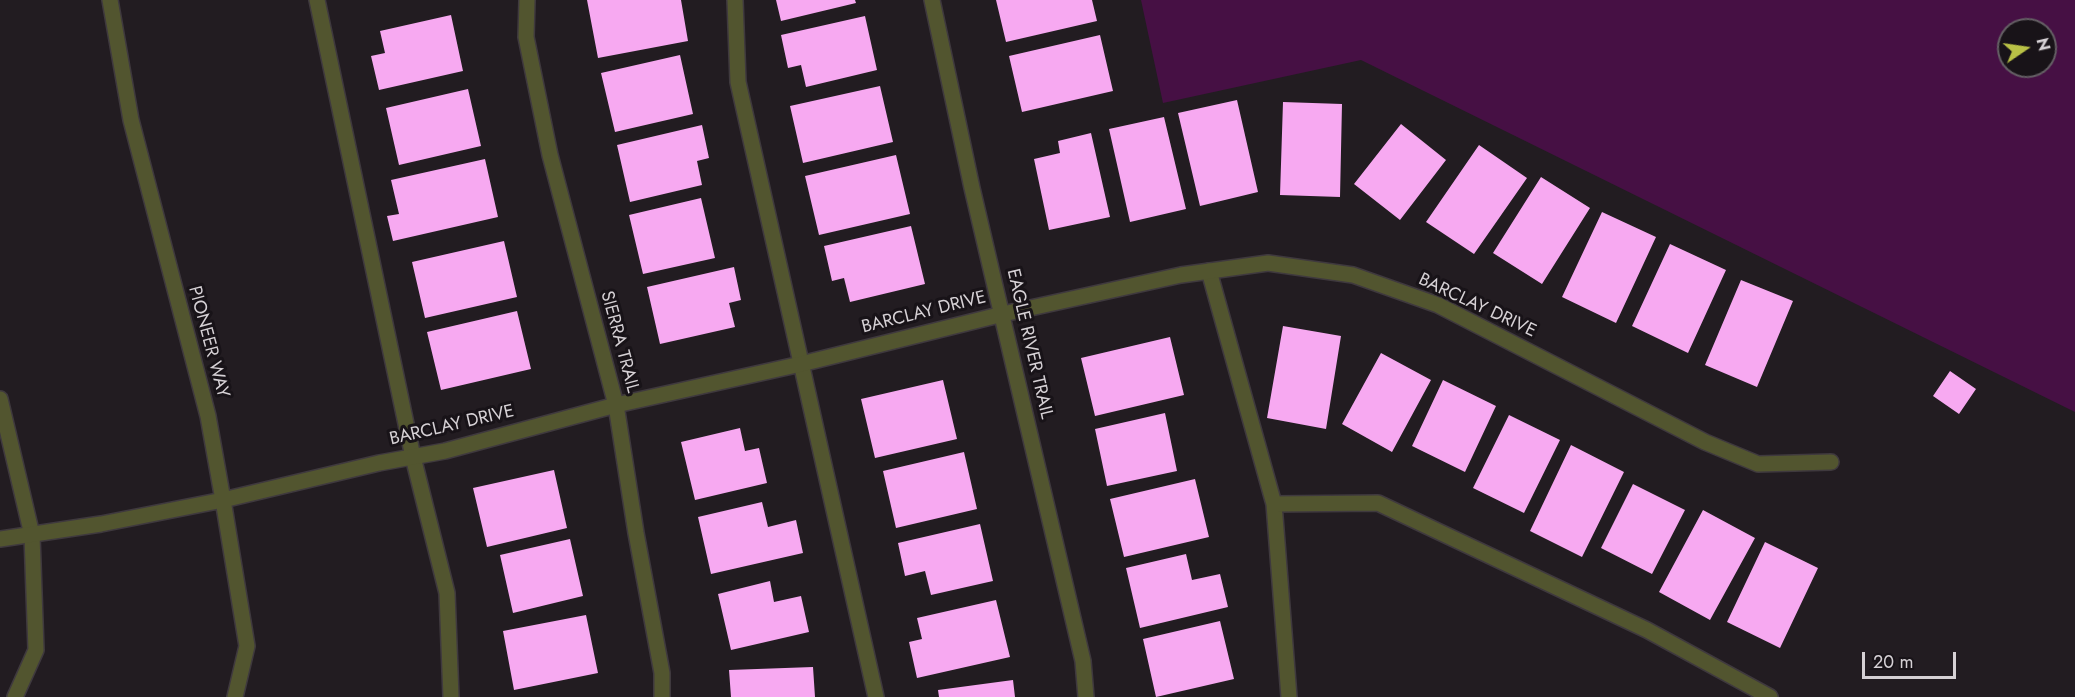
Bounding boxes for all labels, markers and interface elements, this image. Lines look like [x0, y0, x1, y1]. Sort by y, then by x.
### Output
north arrow [1997, 18, 2057, 78]
text: N [2030, 36, 2056, 53]
street label: EAGLE RIVER TRAIL [1001, 267, 1057, 421]
street label: BARCLAY DRIVE [1415, 269, 1539, 343]
street label: PIONEER WAY [183, 284, 233, 400]
street label: BARCLAY DRIVE [860, 287, 988, 339]
street label: SIERRA TRAIL [595, 289, 643, 395]
street label: BARCLAY DRIVE [388, 401, 516, 451]
scale bar [1865, 640, 1960, 678]
text: 20 m [1873, 649, 1913, 675]

